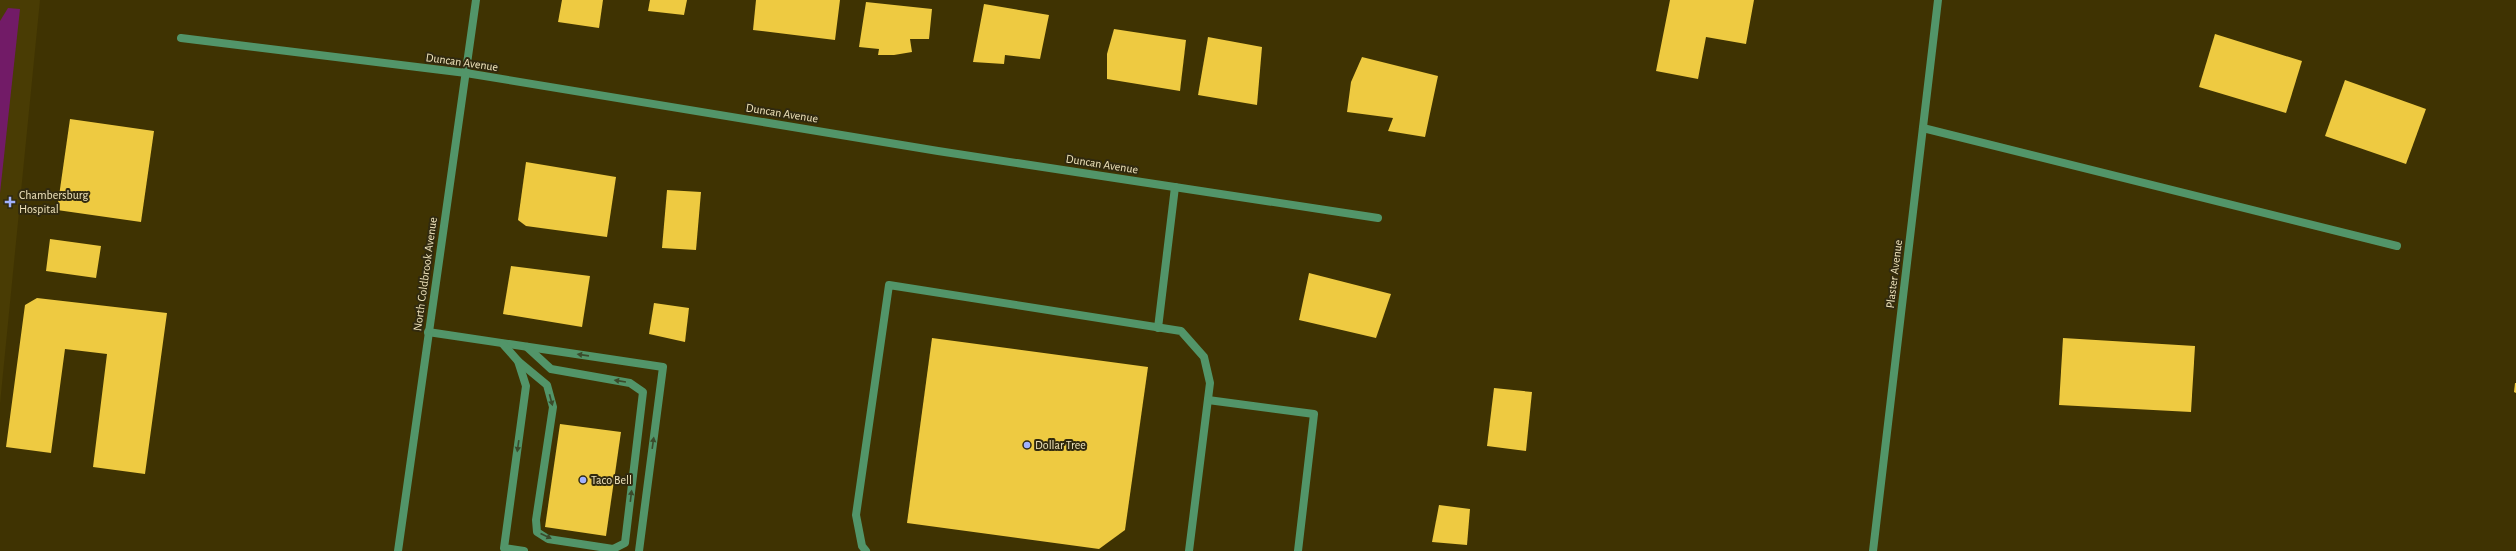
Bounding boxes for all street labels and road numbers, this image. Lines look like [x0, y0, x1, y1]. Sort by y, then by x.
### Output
street label: Duncan Avenue [425, 51, 499, 73]
street label: Duncan Avenue [745, 101, 819, 125]
street label: Duncan Avenue [1065, 152, 1139, 176]
street label: North Coldbrook Avenue [411, 216, 439, 332]
street label: Plaster Avenue [1884, 239, 1904, 309]

